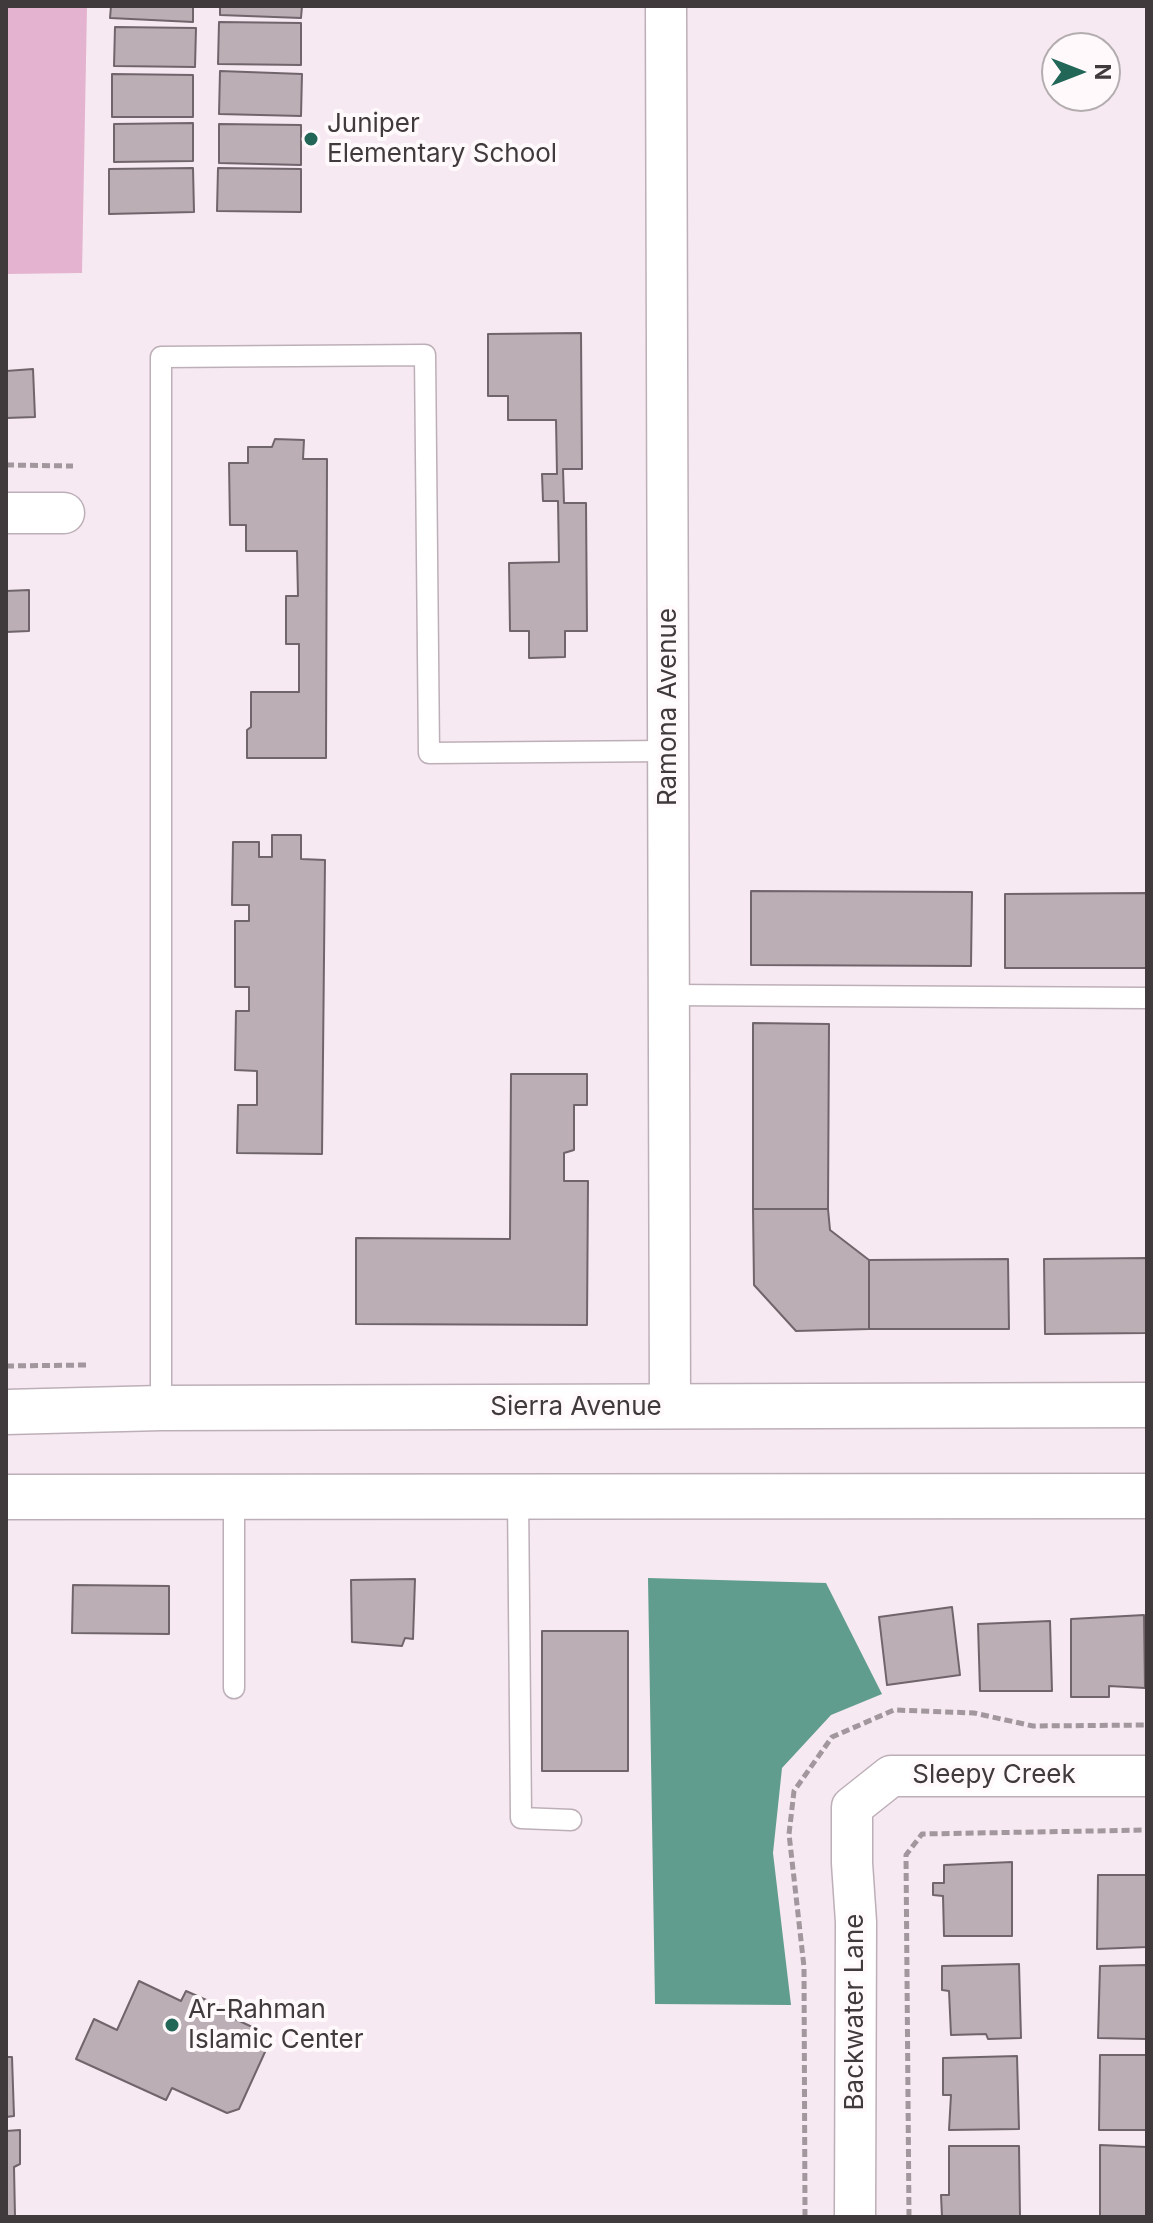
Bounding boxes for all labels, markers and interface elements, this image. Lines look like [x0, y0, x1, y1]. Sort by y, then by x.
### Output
north arrow [1041, 32, 1121, 112]
text: N [1090, 64, 1116, 80]
place label: Juniper Elementary School [327, 108, 557, 170]
marker: Juniper Elementary School [302, 130, 320, 148]
street label: Ramona Avenue [652, 608, 684, 806]
street label: Sierra Avenue [490, 1391, 662, 1423]
street label: Sleepy Creek [912, 1759, 1076, 1791]
street label: Backwater Lane [839, 1914, 871, 2110]
place label: Ar-Rahman Islamic Center [188, 1994, 364, 2056]
marker: Ar-Rahman Islamic Center [163, 2016, 181, 2034]

